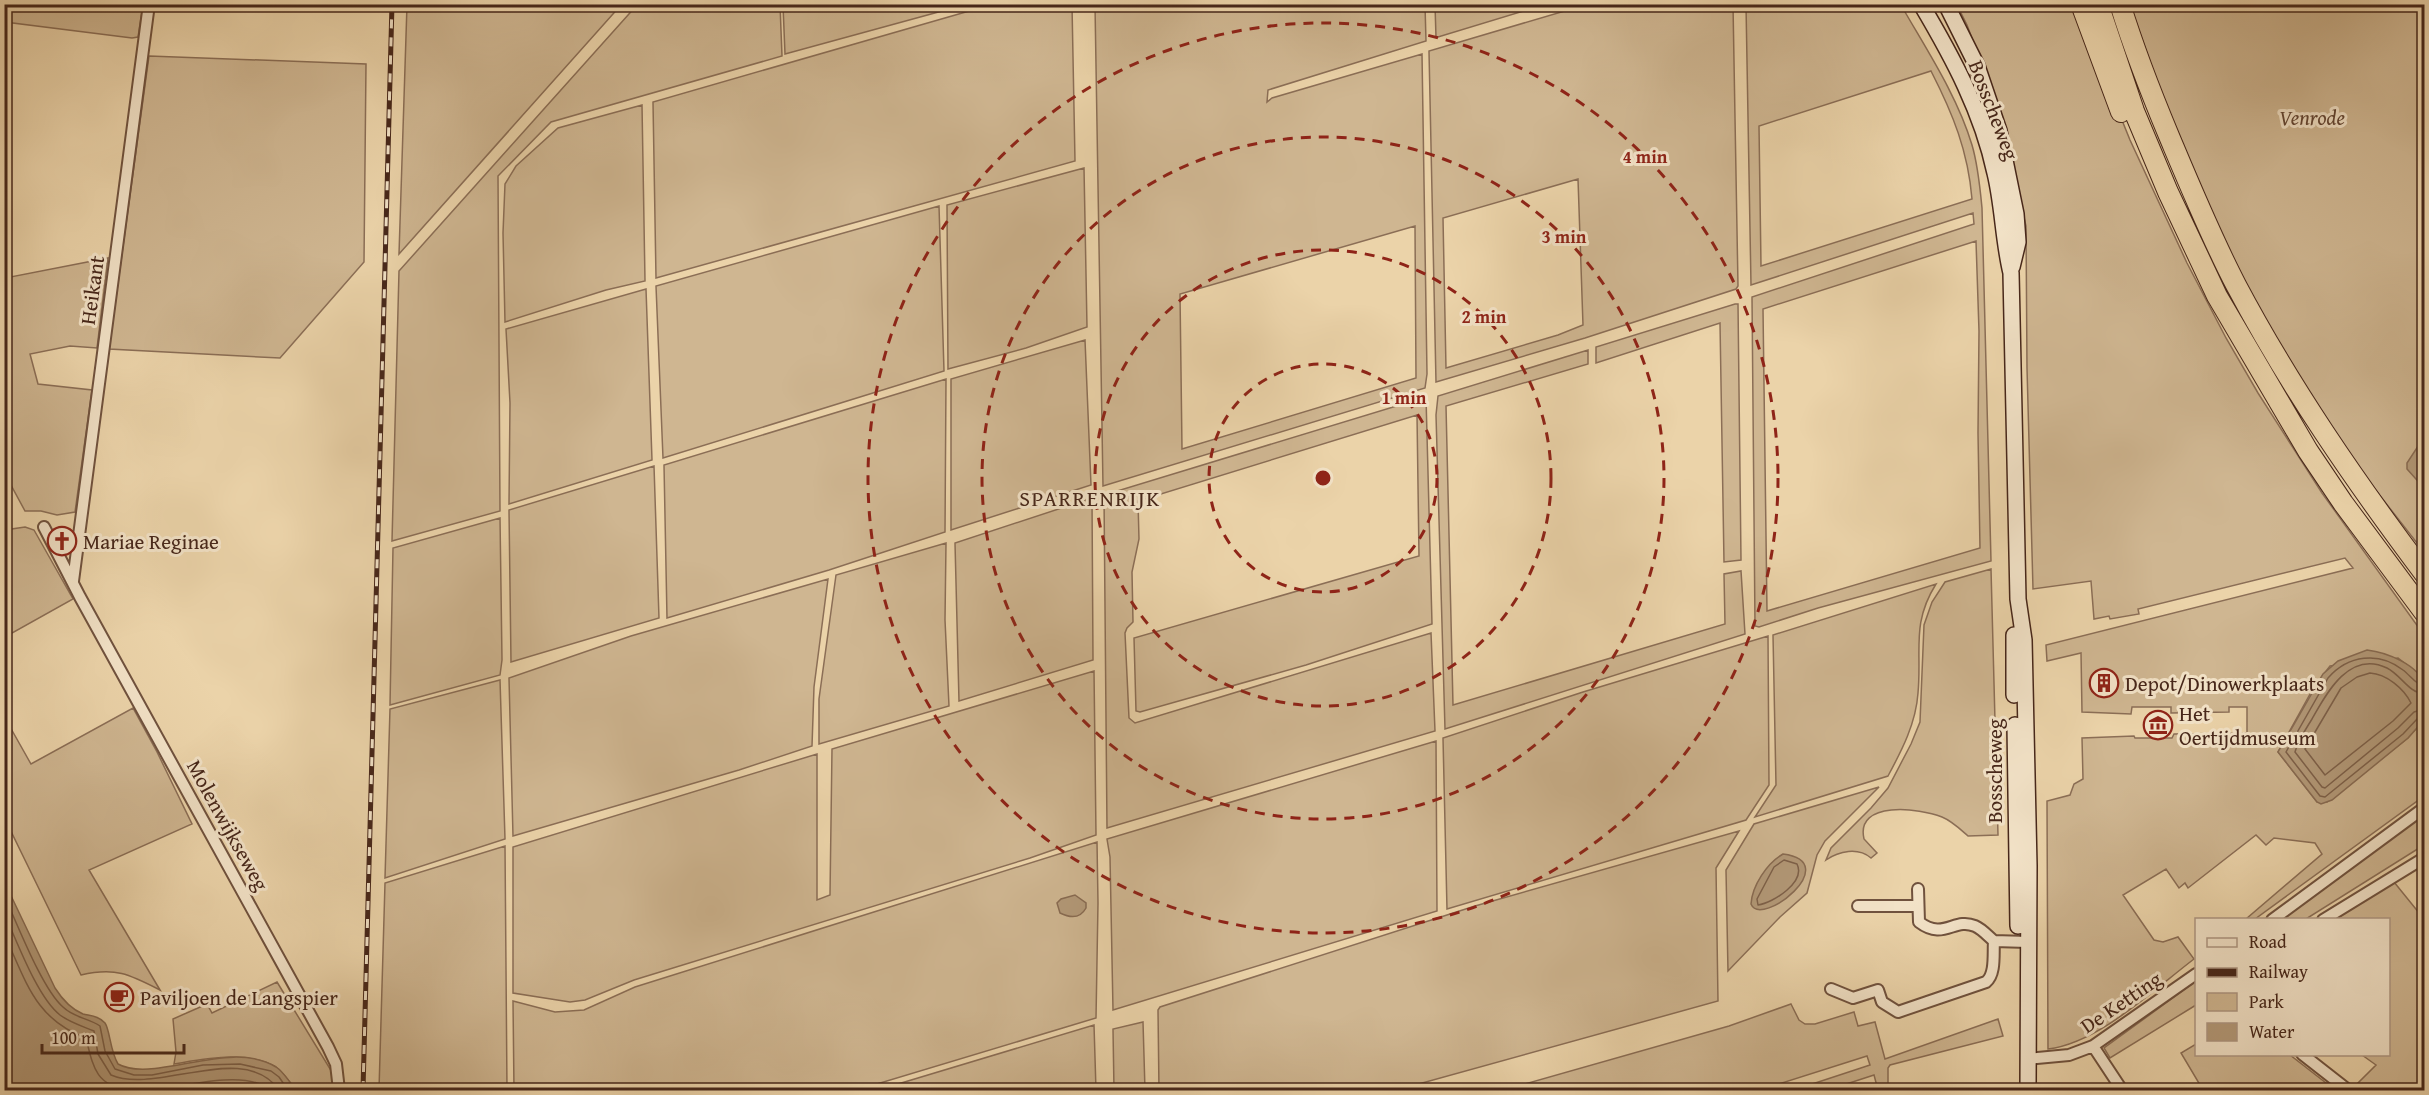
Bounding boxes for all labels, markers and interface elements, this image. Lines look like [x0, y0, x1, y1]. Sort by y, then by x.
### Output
street label: Bosscheweg [1961, 56, 2027, 165]
park label: Venrode [2279, 102, 2345, 133]
text: 4 min [1623, 143, 1668, 170]
text: 3 min [1542, 223, 1587, 250]
street label: Heikant [72, 253, 112, 327]
text: 2 min [1462, 303, 1507, 330]
text: 1 min [1382, 384, 1427, 411]
centre of rings [1313, 468, 1333, 488]
district label: SPARRENRIJK [1019, 482, 1161, 514]
church icon: Mariae Reginae [46, 525, 78, 557]
place label: Mariae Reginae [83, 526, 219, 557]
building icon: Depot/Dinowerkplaats [2088, 667, 2120, 699]
place label: Depot/Dinowerkplaats [2125, 668, 2324, 699]
place label: Het Oertijdmuseum [2179, 698, 2316, 753]
museum icon: Het Oertijdmuseum [2142, 709, 2174, 741]
street label: Bosscheweg [1979, 718, 2010, 823]
street label: Molenwijkseweg [179, 754, 277, 897]
legend [2195, 918, 2390, 1056]
text: Road [2249, 928, 2287, 955]
text: Railway [2249, 958, 2308, 985]
street label: De Ketting [2074, 963, 2168, 1041]
cafe icon: Paviljoen de Langspier [103, 981, 135, 1013]
place label: Paviljoen de Langspier [140, 982, 338, 1013]
text: Park [2249, 988, 2285, 1015]
scale bar [42, 1017, 184, 1055]
text: Water [2249, 1018, 2295, 1045]
text: 100 m [51, 1024, 96, 1051]

